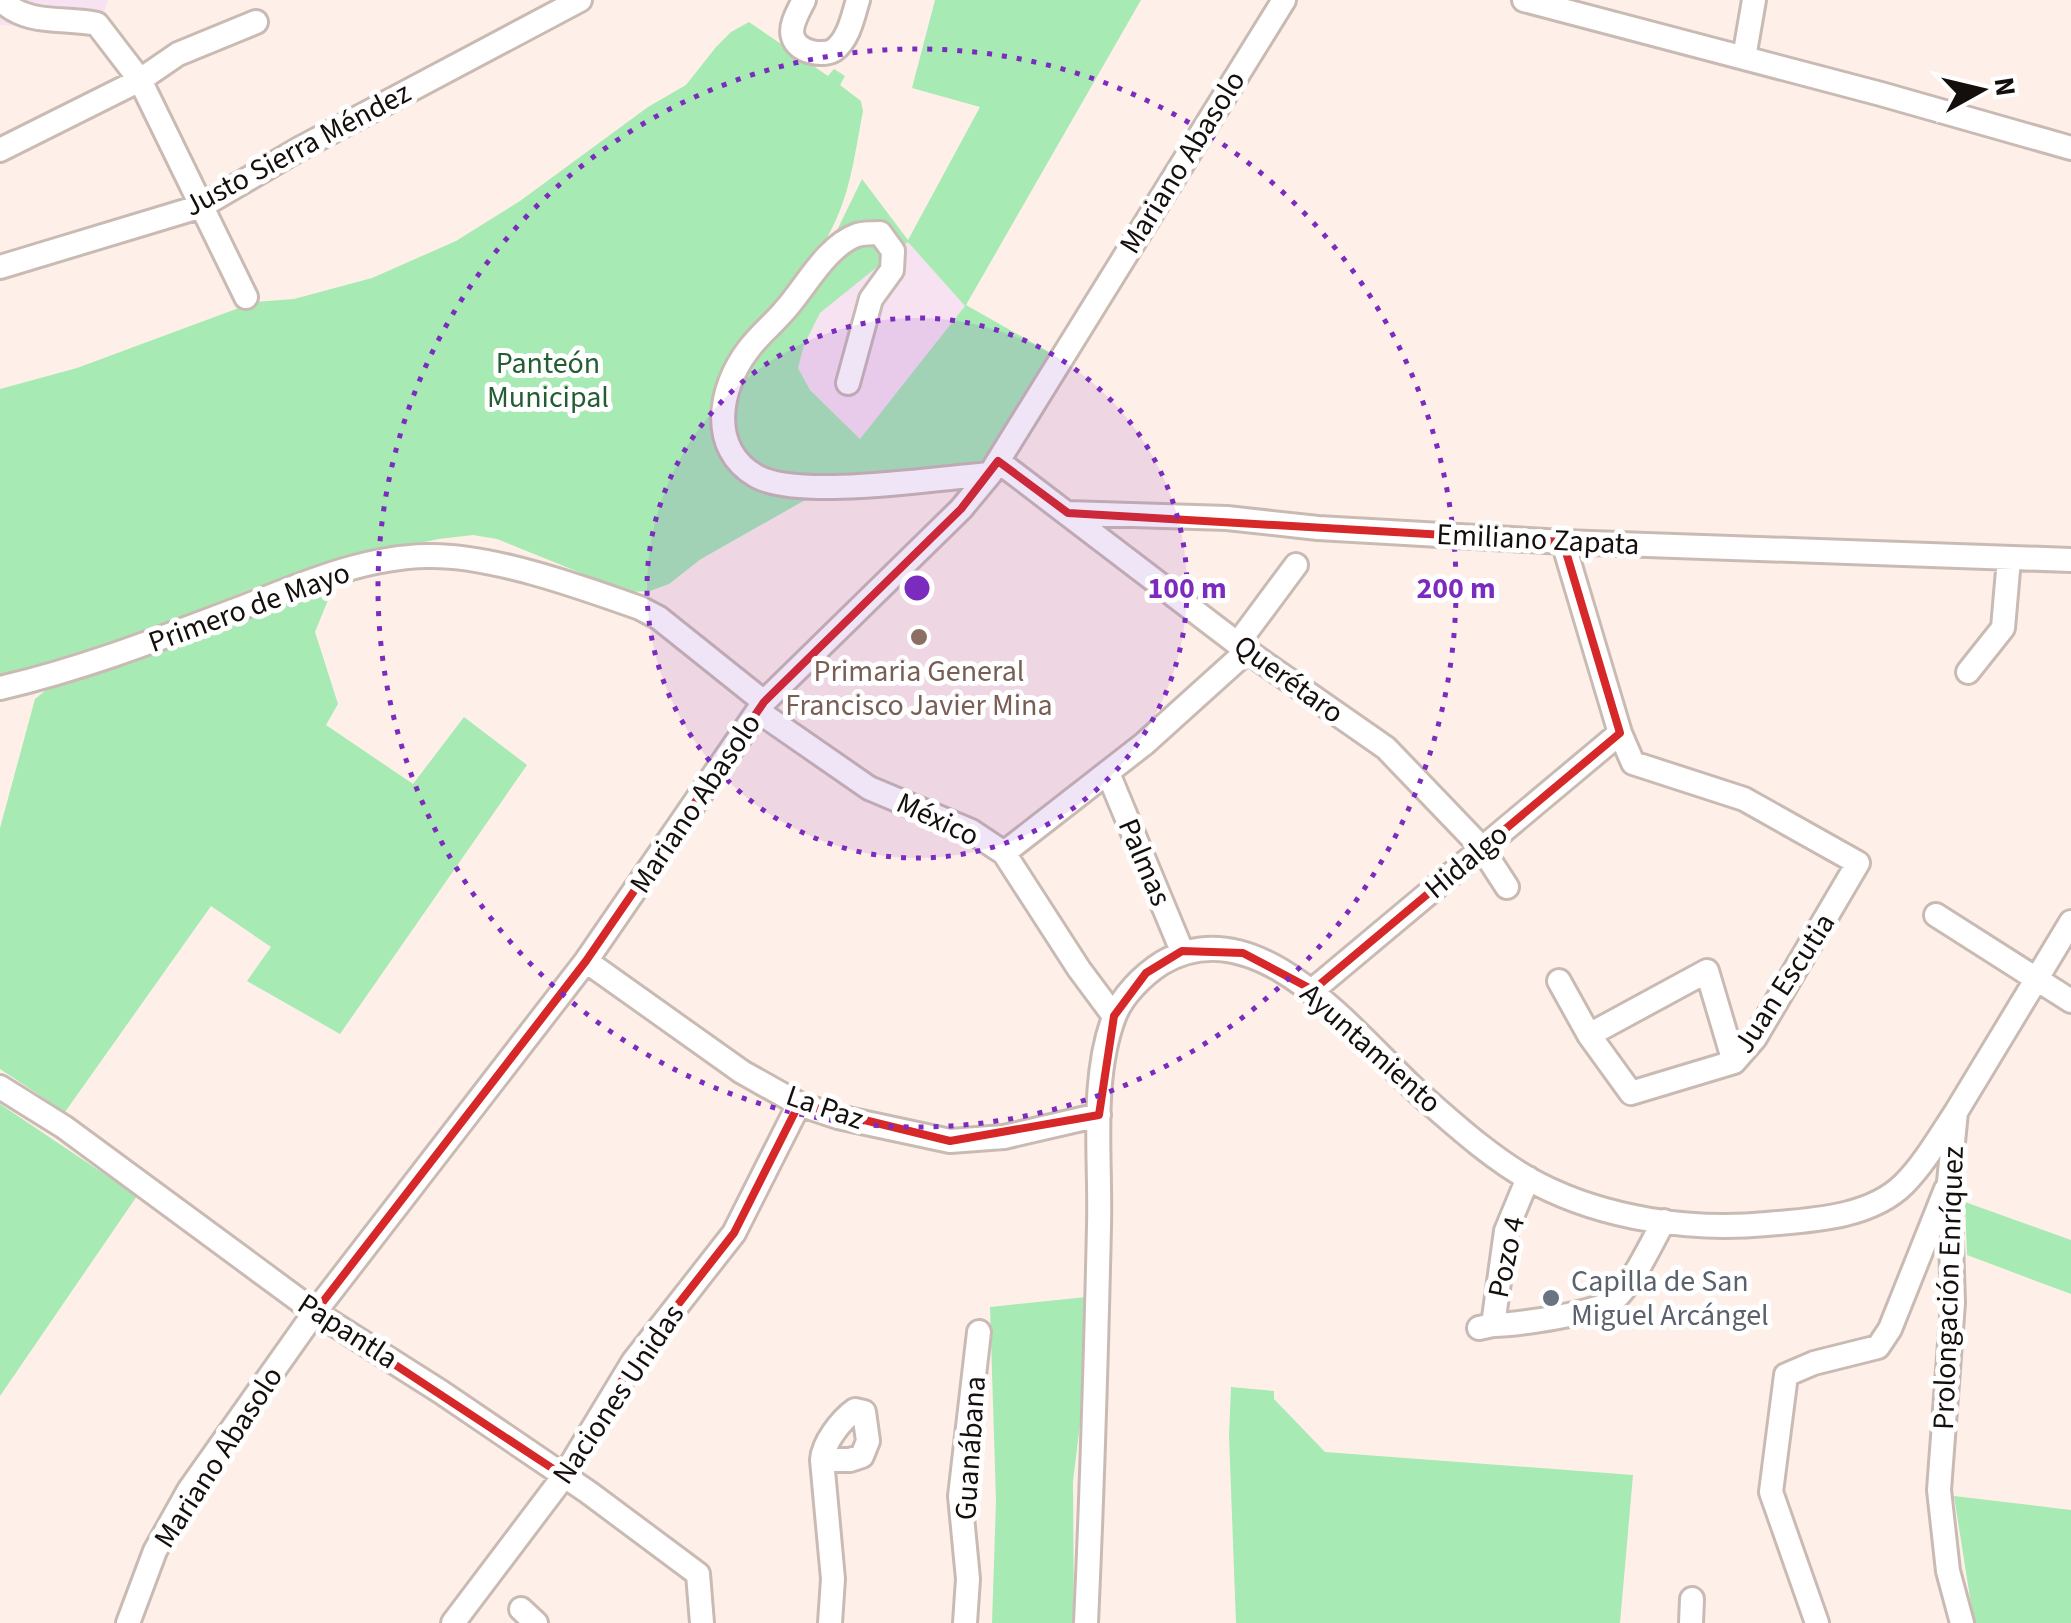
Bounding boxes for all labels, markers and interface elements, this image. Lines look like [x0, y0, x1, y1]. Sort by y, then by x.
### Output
north arrow [1931, 40, 2031, 140]
street label: Mariano Abasolo [1109, 62, 1256, 262]
street label: Justo Sierra Méndez [176, 71, 418, 227]
text: N [1984, 75, 2026, 99]
park label: Panteón Municipal [487, 342, 609, 419]
street label: Emiliano Zapata [1435, 513, 1641, 566]
street label: Primero de Mayo [142, 551, 356, 664]
text: 100 m [1147, 567, 1227, 610]
text: 200 m [1416, 567, 1496, 610]
centre of rings [899, 570, 935, 606]
street label: Querétaro [1225, 625, 1353, 734]
marker: Primaria General Francisco Javier Mina [908, 626, 930, 648]
place label: Primaria General Francisco Javier Mina [785, 650, 1053, 727]
street label: Mariano Abasolo [619, 705, 772, 902]
street label: México [889, 782, 986, 857]
street label: Palmas [1107, 812, 1182, 912]
street label: Hidalgo [1415, 814, 1517, 909]
street label: Juan Escutia [1723, 905, 1846, 1062]
street label: Ayuntamiento [1291, 973, 1451, 1124]
street label: La Paz [780, 1074, 869, 1141]
street label: Prolongación Enríquez [1922, 1145, 1975, 1431]
street label: Pozo 4 [1477, 1212, 1536, 1302]
place label: Capilla de San Miguel Arcángel [1571, 1260, 1769, 1337]
street label: Papantla [289, 1283, 406, 1380]
marker: Capilla de San Miguel Arcángel [1540, 1287, 1562, 1309]
street label: Naciones Unidas [542, 1296, 695, 1493]
street label: Mariano Abasolo [144, 1358, 293, 1557]
street label: Guanábana [944, 1375, 997, 1522]

